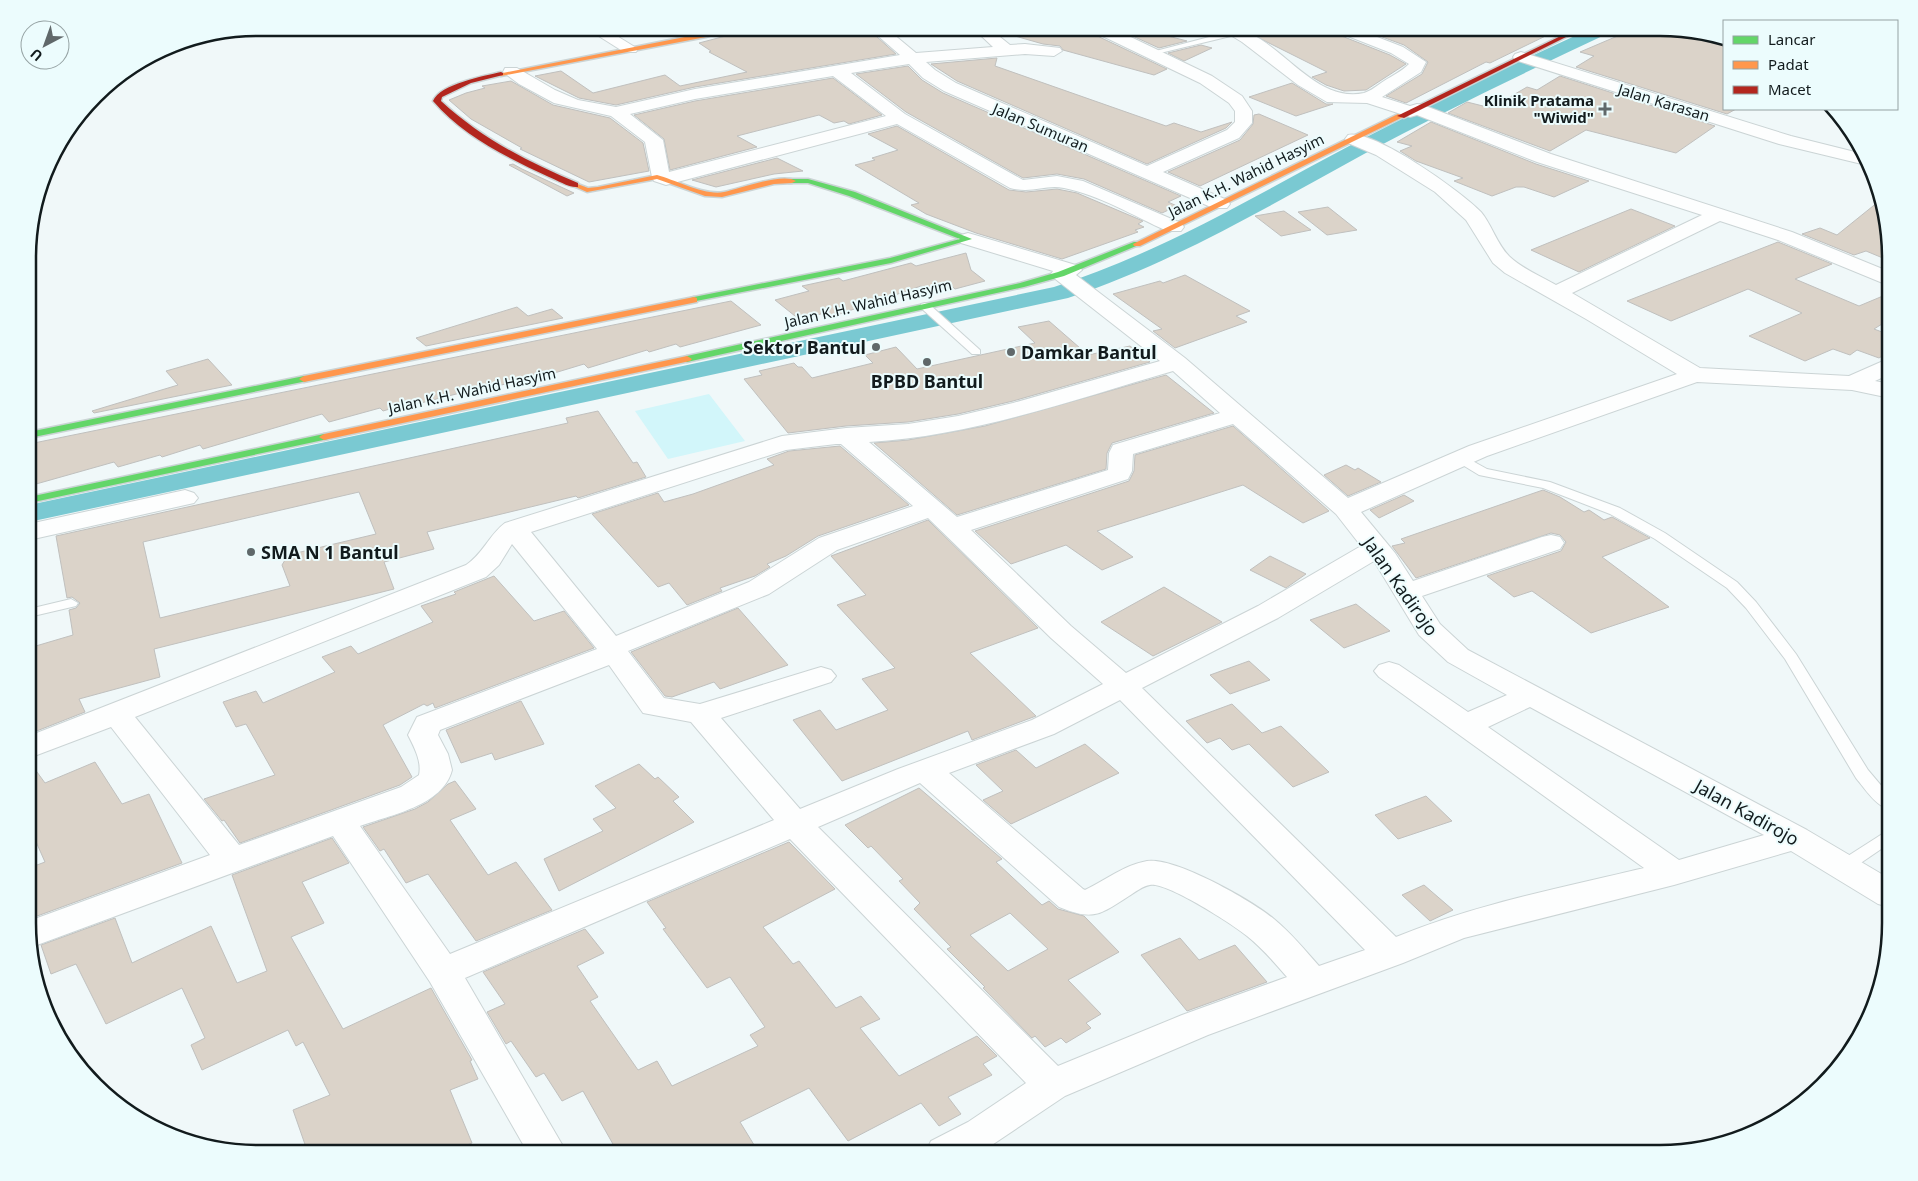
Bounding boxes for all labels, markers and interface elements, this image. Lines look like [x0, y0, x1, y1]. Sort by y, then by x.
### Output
north arrow [20, 20, 70, 70]
legend [1723, 20, 1898, 110]
text: Lancar [1768, 29, 1815, 49]
text: U [26, 45, 46, 66]
text: Padat [1768, 54, 1809, 74]
street label: Jalan Karasan [1614, 78, 1712, 125]
text: Macet [1768, 79, 1812, 99]
place label: Klinik Pratama "Wiwid" [1484, 90, 1594, 127]
street label: Jalan Sumuran [988, 97, 1092, 156]
marker: Klinik Pratama "Wiwid" [1598, 102, 1612, 116]
street label: Jalan K.H. Wahid Hasyim [1163, 129, 1327, 222]
street label: Jalan K.H. Wahid Hasyim [781, 274, 954, 332]
place label: Sektor Bantul [743, 335, 866, 359]
place label: Damkar Bantul [1021, 340, 1157, 364]
marker: Sektor Bantul [870, 341, 882, 353]
marker: Damkar Bantul [1005, 346, 1017, 358]
marker: BPBD Bantul [921, 356, 933, 368]
street label: Jalan K.H. Wahid Hasyim [384, 362, 558, 418]
place label: BPBD Bantul [871, 369, 983, 393]
street label: Jalan Kadirojo [1357, 530, 1444, 640]
place label: SMA N 1 Bantul [261, 540, 399, 564]
marker: SMA N 1 Bantul [245, 546, 257, 558]
street label: Jalan Kadirojo [1689, 772, 1804, 851]

